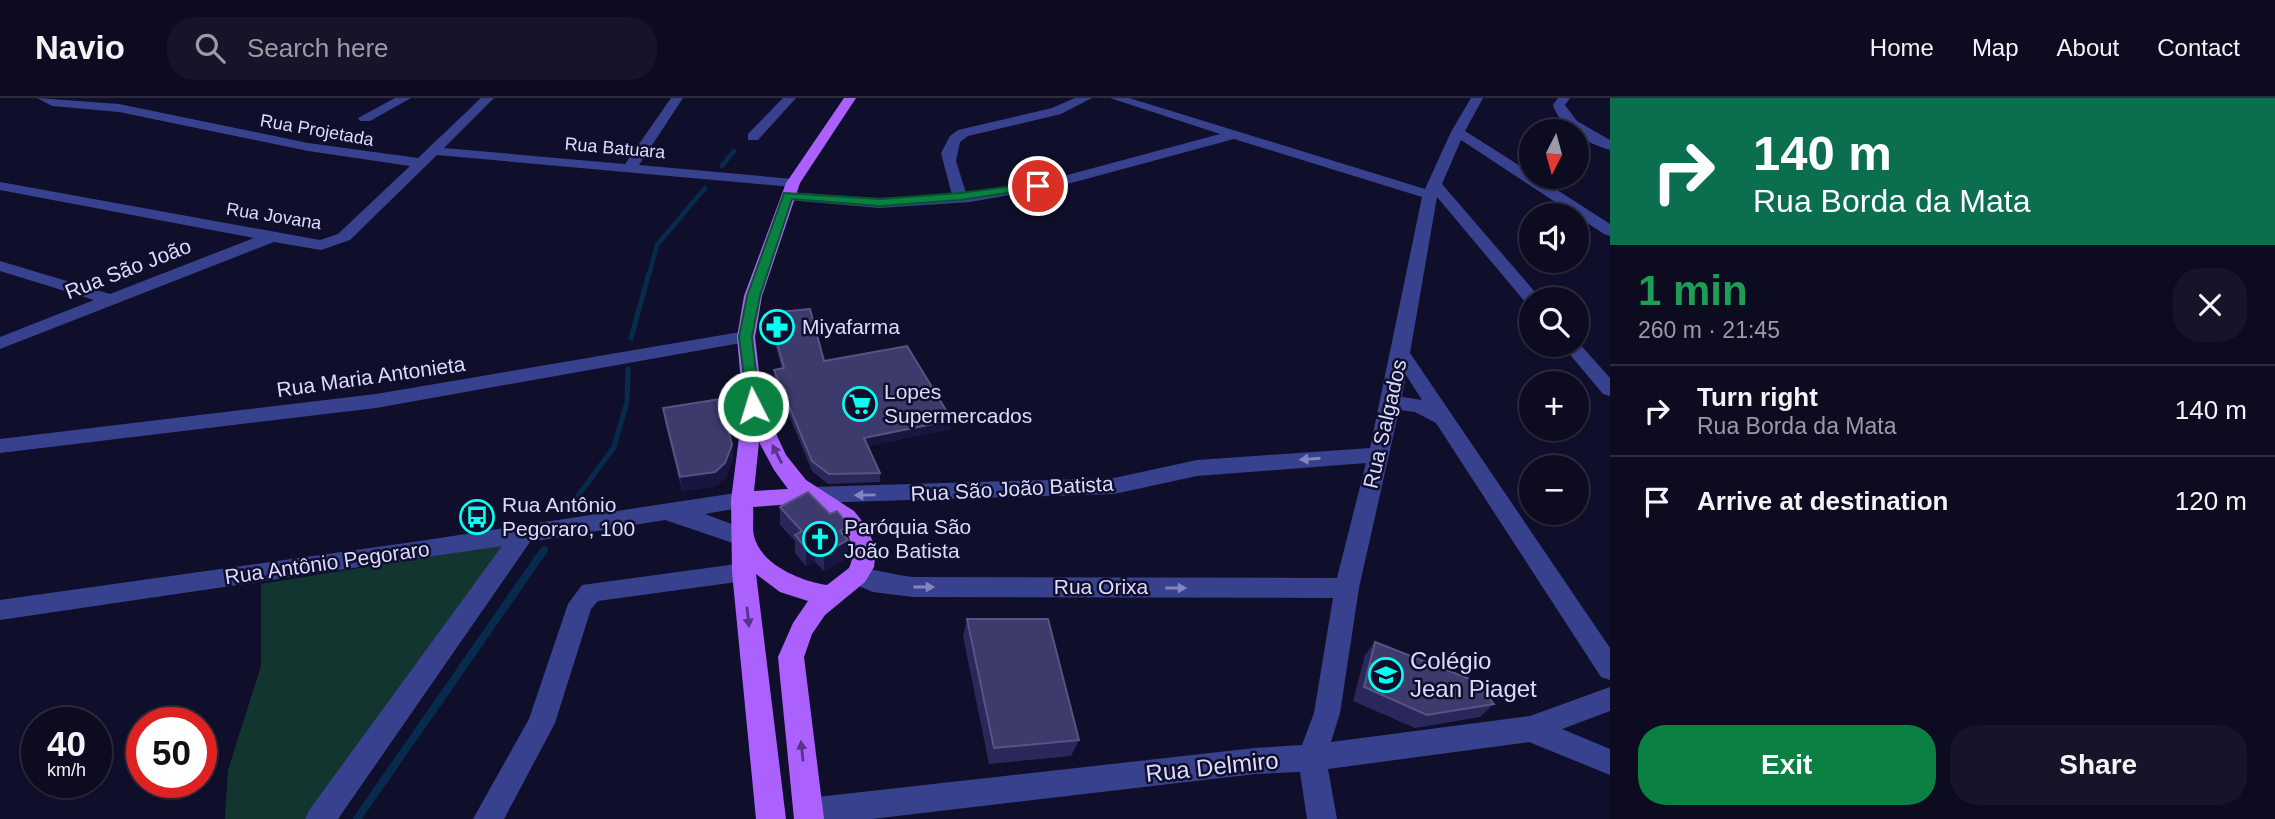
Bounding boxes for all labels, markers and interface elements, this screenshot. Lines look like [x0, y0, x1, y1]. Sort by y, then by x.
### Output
search box [167, 17, 657, 80]
text: Navio [35, 29, 125, 66]
icon: search [191, 29, 229, 67]
text: Search here [247, 33, 389, 63]
text: Home [1870, 34, 1934, 61]
text: Map [1972, 34, 2019, 61]
text: About [2057, 34, 2119, 61]
text: Contact [2157, 34, 2240, 61]
street label: Rua Projetada [259, 110, 376, 150]
north arrow [1519, 119, 1589, 189]
map controls [1519, 119, 1589, 525]
icon: right [1638, 126, 1729, 217]
text: 140 m [1753, 126, 1892, 180]
street label: Rua Batuara [564, 134, 667, 162]
pin [1008, 156, 1068, 216]
icon: arrive [1019, 167, 1057, 205]
text: Rua Borda da Mata [1753, 183, 2031, 219]
street label: Rua Jovana [225, 199, 324, 234]
button: sound [1519, 203, 1589, 273]
street label: Rua São João [62, 234, 194, 303]
text: 1 min [1638, 267, 1748, 314]
button: close [2173, 268, 2247, 342]
button: search [1519, 287, 1589, 357]
pharmacy icon: Miyafarma [758, 308, 796, 346]
place label: Miyafarma [802, 315, 900, 338]
text: 260 m · 21:45 [1638, 317, 1780, 343]
street label: Rua Maria Antonieta [275, 352, 467, 401]
street label: Rua Salgados [1358, 357, 1411, 491]
position arrow [716, 369, 790, 443]
button: + [1519, 371, 1589, 441]
place label: Lopes Supermercados [884, 380, 1032, 427]
text: Turn right [1697, 382, 1818, 412]
supermarket icon: Lopes Supermercados [841, 385, 879, 423]
icon: right [1638, 392, 1676, 430]
text: 140 m [2175, 395, 2247, 425]
text: Rua Borda da Mata [1697, 413, 1896, 439]
one-way arrow [772, 444, 783, 464]
one-way arrow [1299, 454, 1321, 465]
button: − [1519, 455, 1589, 525]
street label: Rua São João Batista [910, 472, 1114, 505]
icon: arrive [1638, 483, 1676, 521]
text: Arrive at destination [1697, 486, 1948, 516]
text: 120 m [2175, 486, 2247, 516]
one-way arrow [853, 489, 875, 501]
place label: Rua Antônio Pegoraro, 100 [502, 493, 635, 540]
bus stop icon: Rua Antônio Pegoraro, 100 [458, 498, 496, 536]
place label: Paróquia São João Batista [844, 515, 971, 562]
church icon: Paróquia São João Batista [801, 520, 839, 558]
street label: Rua Antônio Pegoraro [223, 537, 431, 588]
street label: Rua Orixa [1054, 575, 1149, 598]
one-way arrow [913, 581, 935, 593]
one-way arrow [1165, 582, 1187, 593]
one-way arrow [743, 606, 754, 628]
place label: Colégio Jean Piaget [1410, 647, 1537, 702]
school or university icon: Colégio Jean Piaget [1367, 656, 1405, 694]
speed limit sign: 50 [126, 707, 217, 798]
text: 40 [47, 724, 86, 763]
button: Exit [1638, 725, 1936, 805]
button: Share [1950, 725, 2247, 805]
one-way arrow [796, 740, 807, 762]
street label: Rua Delmiro [1144, 746, 1280, 787]
text: km/h [47, 760, 86, 780]

